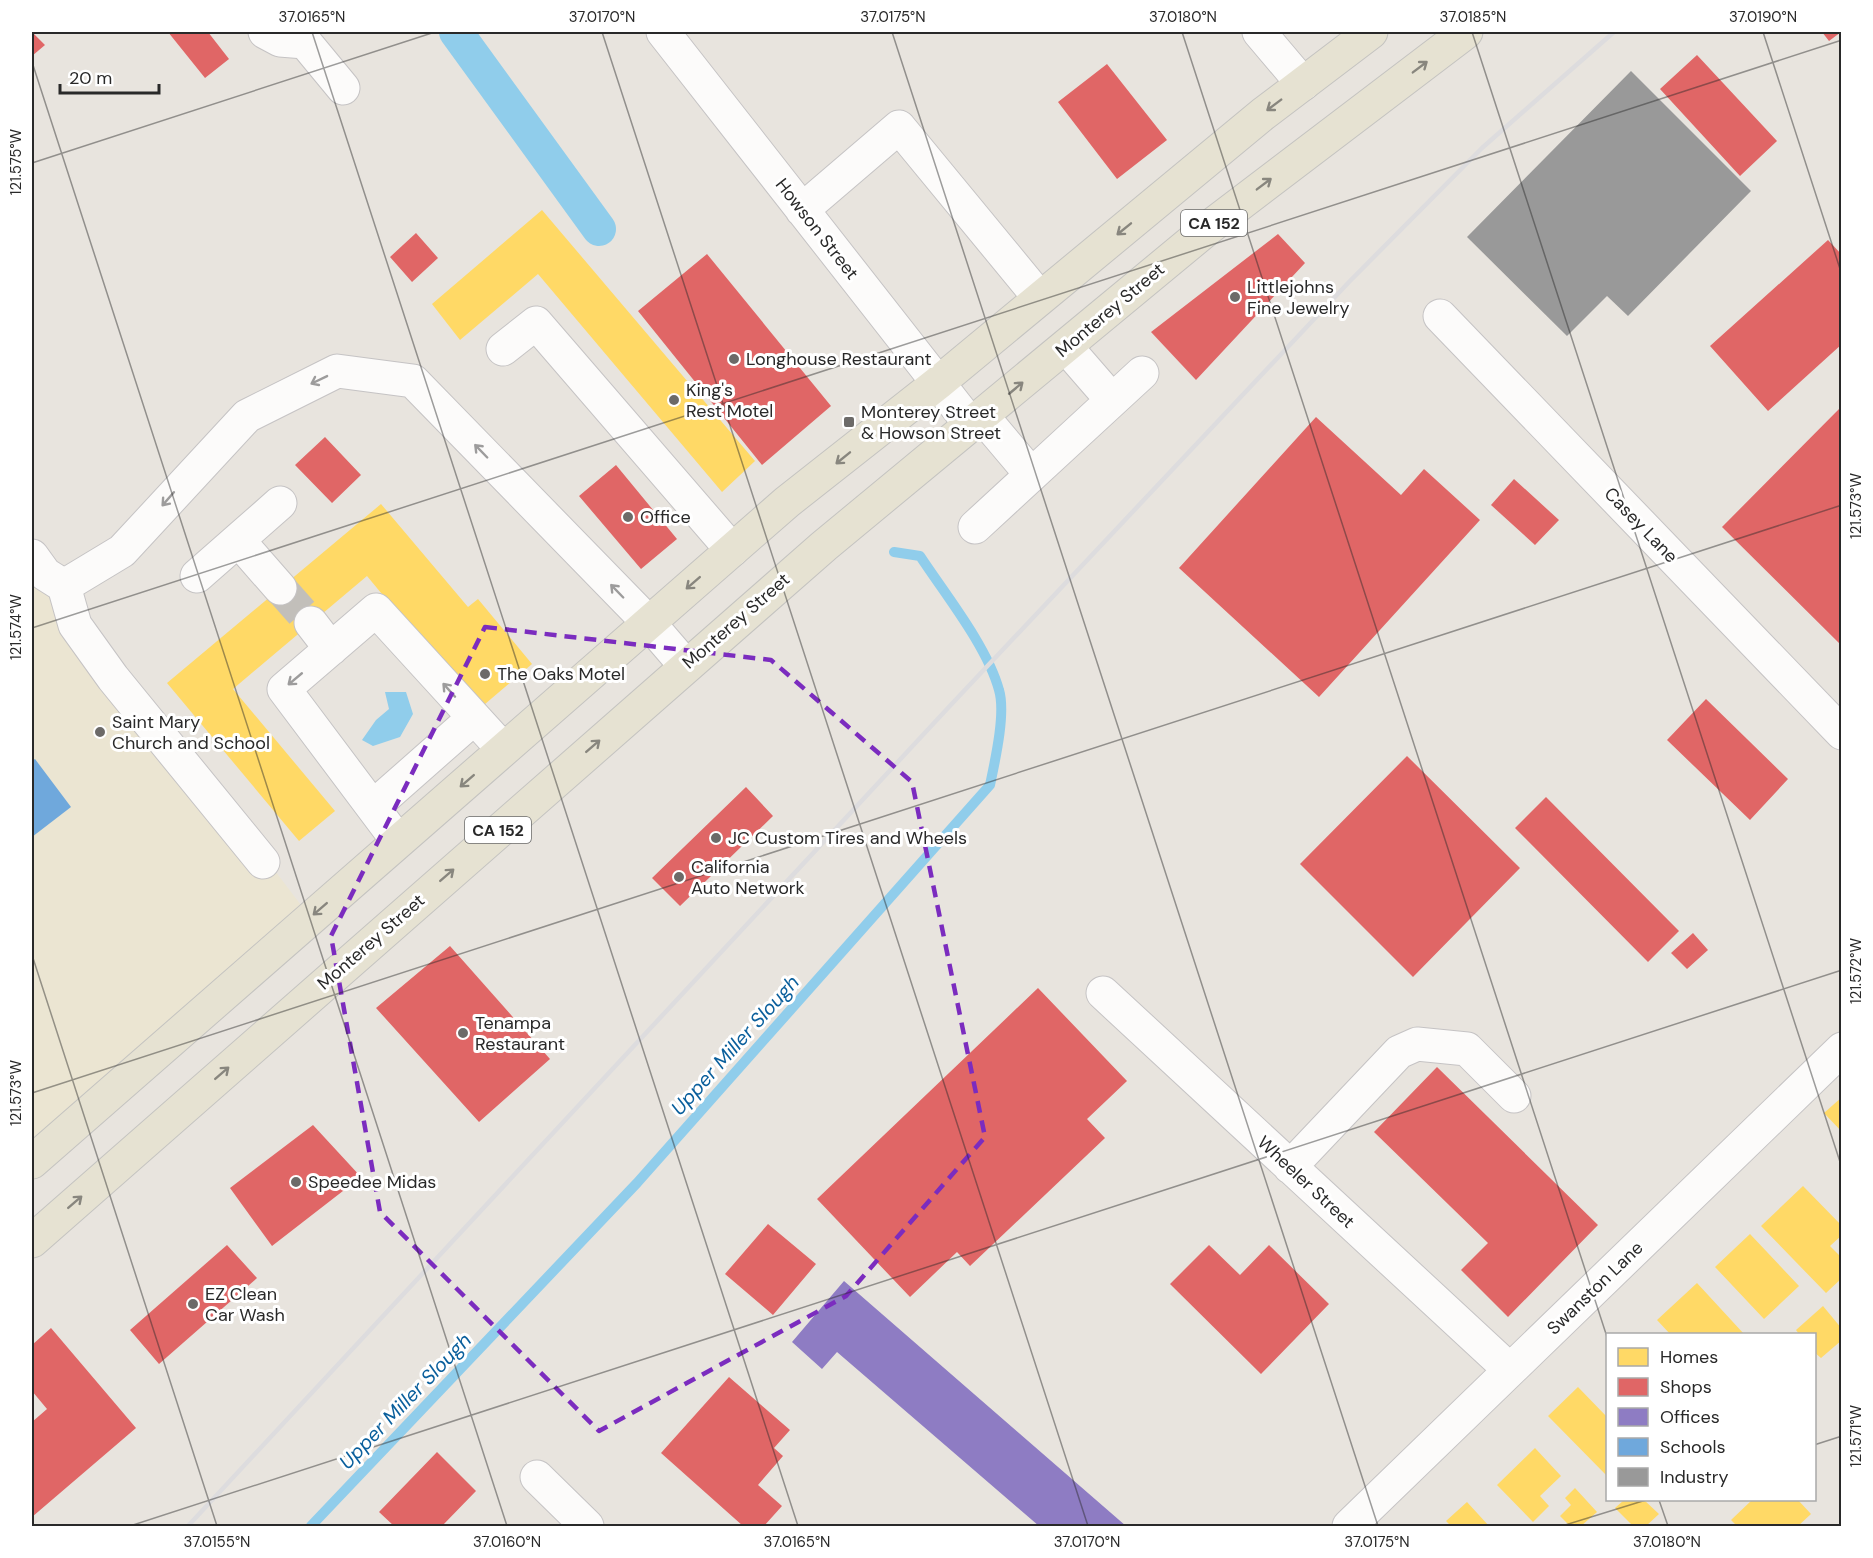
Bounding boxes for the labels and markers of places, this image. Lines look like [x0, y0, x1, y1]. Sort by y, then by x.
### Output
place label: Littlejohns Fine Jewelry [1247, 275, 1349, 320]
marker: Littlejohns Fine Jewelry [1228, 290, 1242, 304]
place label: Longhouse Restaurant [746, 347, 932, 371]
marker: Longhouse Restaurant [727, 352, 741, 366]
place label: King's Rest Motel [686, 378, 773, 423]
marker: King's Rest Motel [667, 393, 681, 407]
place label: Monterey Street & Howson Street [861, 400, 1001, 445]
marker: Monterey Street & Howson Street [842, 415, 856, 429]
place label: Office [640, 505, 691, 529]
marker: Office [621, 510, 635, 524]
place label: The Oaks Motel [497, 662, 625, 686]
marker: The Oaks Motel [478, 667, 492, 681]
place label: Saint Mary Church and School [112, 710, 270, 755]
marker: Saint Mary Church and School [93, 725, 107, 739]
place label: JC Custom Tires and Wheels [728, 826, 967, 850]
marker: JC Custom Tires and Wheels [709, 831, 723, 845]
place label: California Auto Network [691, 855, 805, 900]
marker: California Auto Network [672, 870, 686, 884]
place label: Tenampa Restaurant [475, 1011, 565, 1056]
marker: Tenampa Restaurant [456, 1026, 470, 1040]
place label: Speedee Midas [308, 1170, 436, 1194]
marker: Speedee Midas [289, 1175, 303, 1189]
place label: EZ Clean Car Wash [205, 1282, 285, 1327]
marker: EZ Clean Car Wash [186, 1297, 200, 1311]

